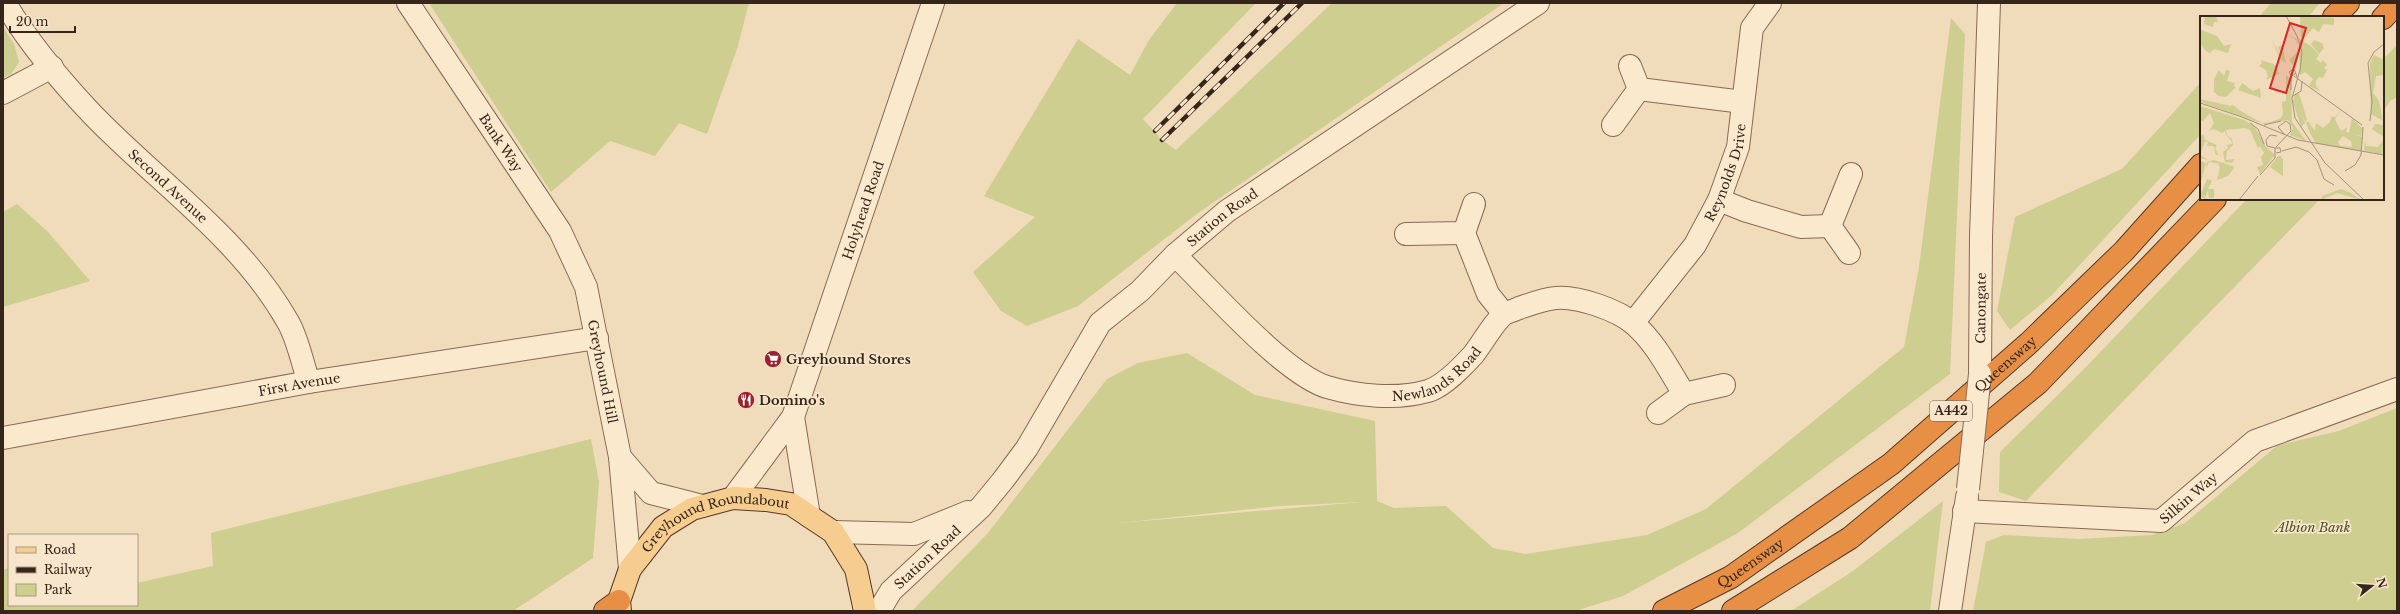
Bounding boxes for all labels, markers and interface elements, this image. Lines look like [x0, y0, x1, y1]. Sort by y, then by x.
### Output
scale bar [10, 8, 75, 34]
text: 20 m [16, 14, 48, 29]
inset map [2200, 16, 2384, 200]
street label: Bank Way [475, 111, 527, 176]
street label: Reynolds Drive [1701, 123, 1750, 225]
street label: Second Avenue [124, 146, 211, 227]
street label: Holyhead Road [839, 159, 888, 262]
street label: Station Road [1183, 185, 1261, 250]
street label: Canongate [1972, 272, 1990, 344]
street label: Greyhound Hill [584, 318, 621, 425]
street label: Queensway [1971, 332, 2041, 396]
street label: Newlands Road [1392, 343, 1485, 405]
supermarket icon: Greyhound Stores [763, 349, 783, 369]
place label: Greyhound Stores [786, 351, 911, 368]
street label: First Avenue [257, 369, 341, 400]
restaurant icon: Domino's [736, 390, 756, 410]
place label: Domino's [759, 392, 825, 409]
road number: A442 [1930, 401, 1972, 421]
street label: Silkin Way [2156, 468, 2222, 528]
street label: Greyhound Roundabout [638, 490, 791, 556]
park label: Albion Bank [2274, 519, 2351, 536]
street label: Station Road [891, 522, 965, 593]
legend [8, 534, 138, 606]
street label: Queensway [1714, 534, 1788, 592]
text: Road [44, 542, 76, 557]
text: Railway [44, 562, 93, 577]
north arrow [2352, 566, 2392, 606]
text: N [2373, 576, 2390, 591]
text: Park [44, 582, 72, 597]

